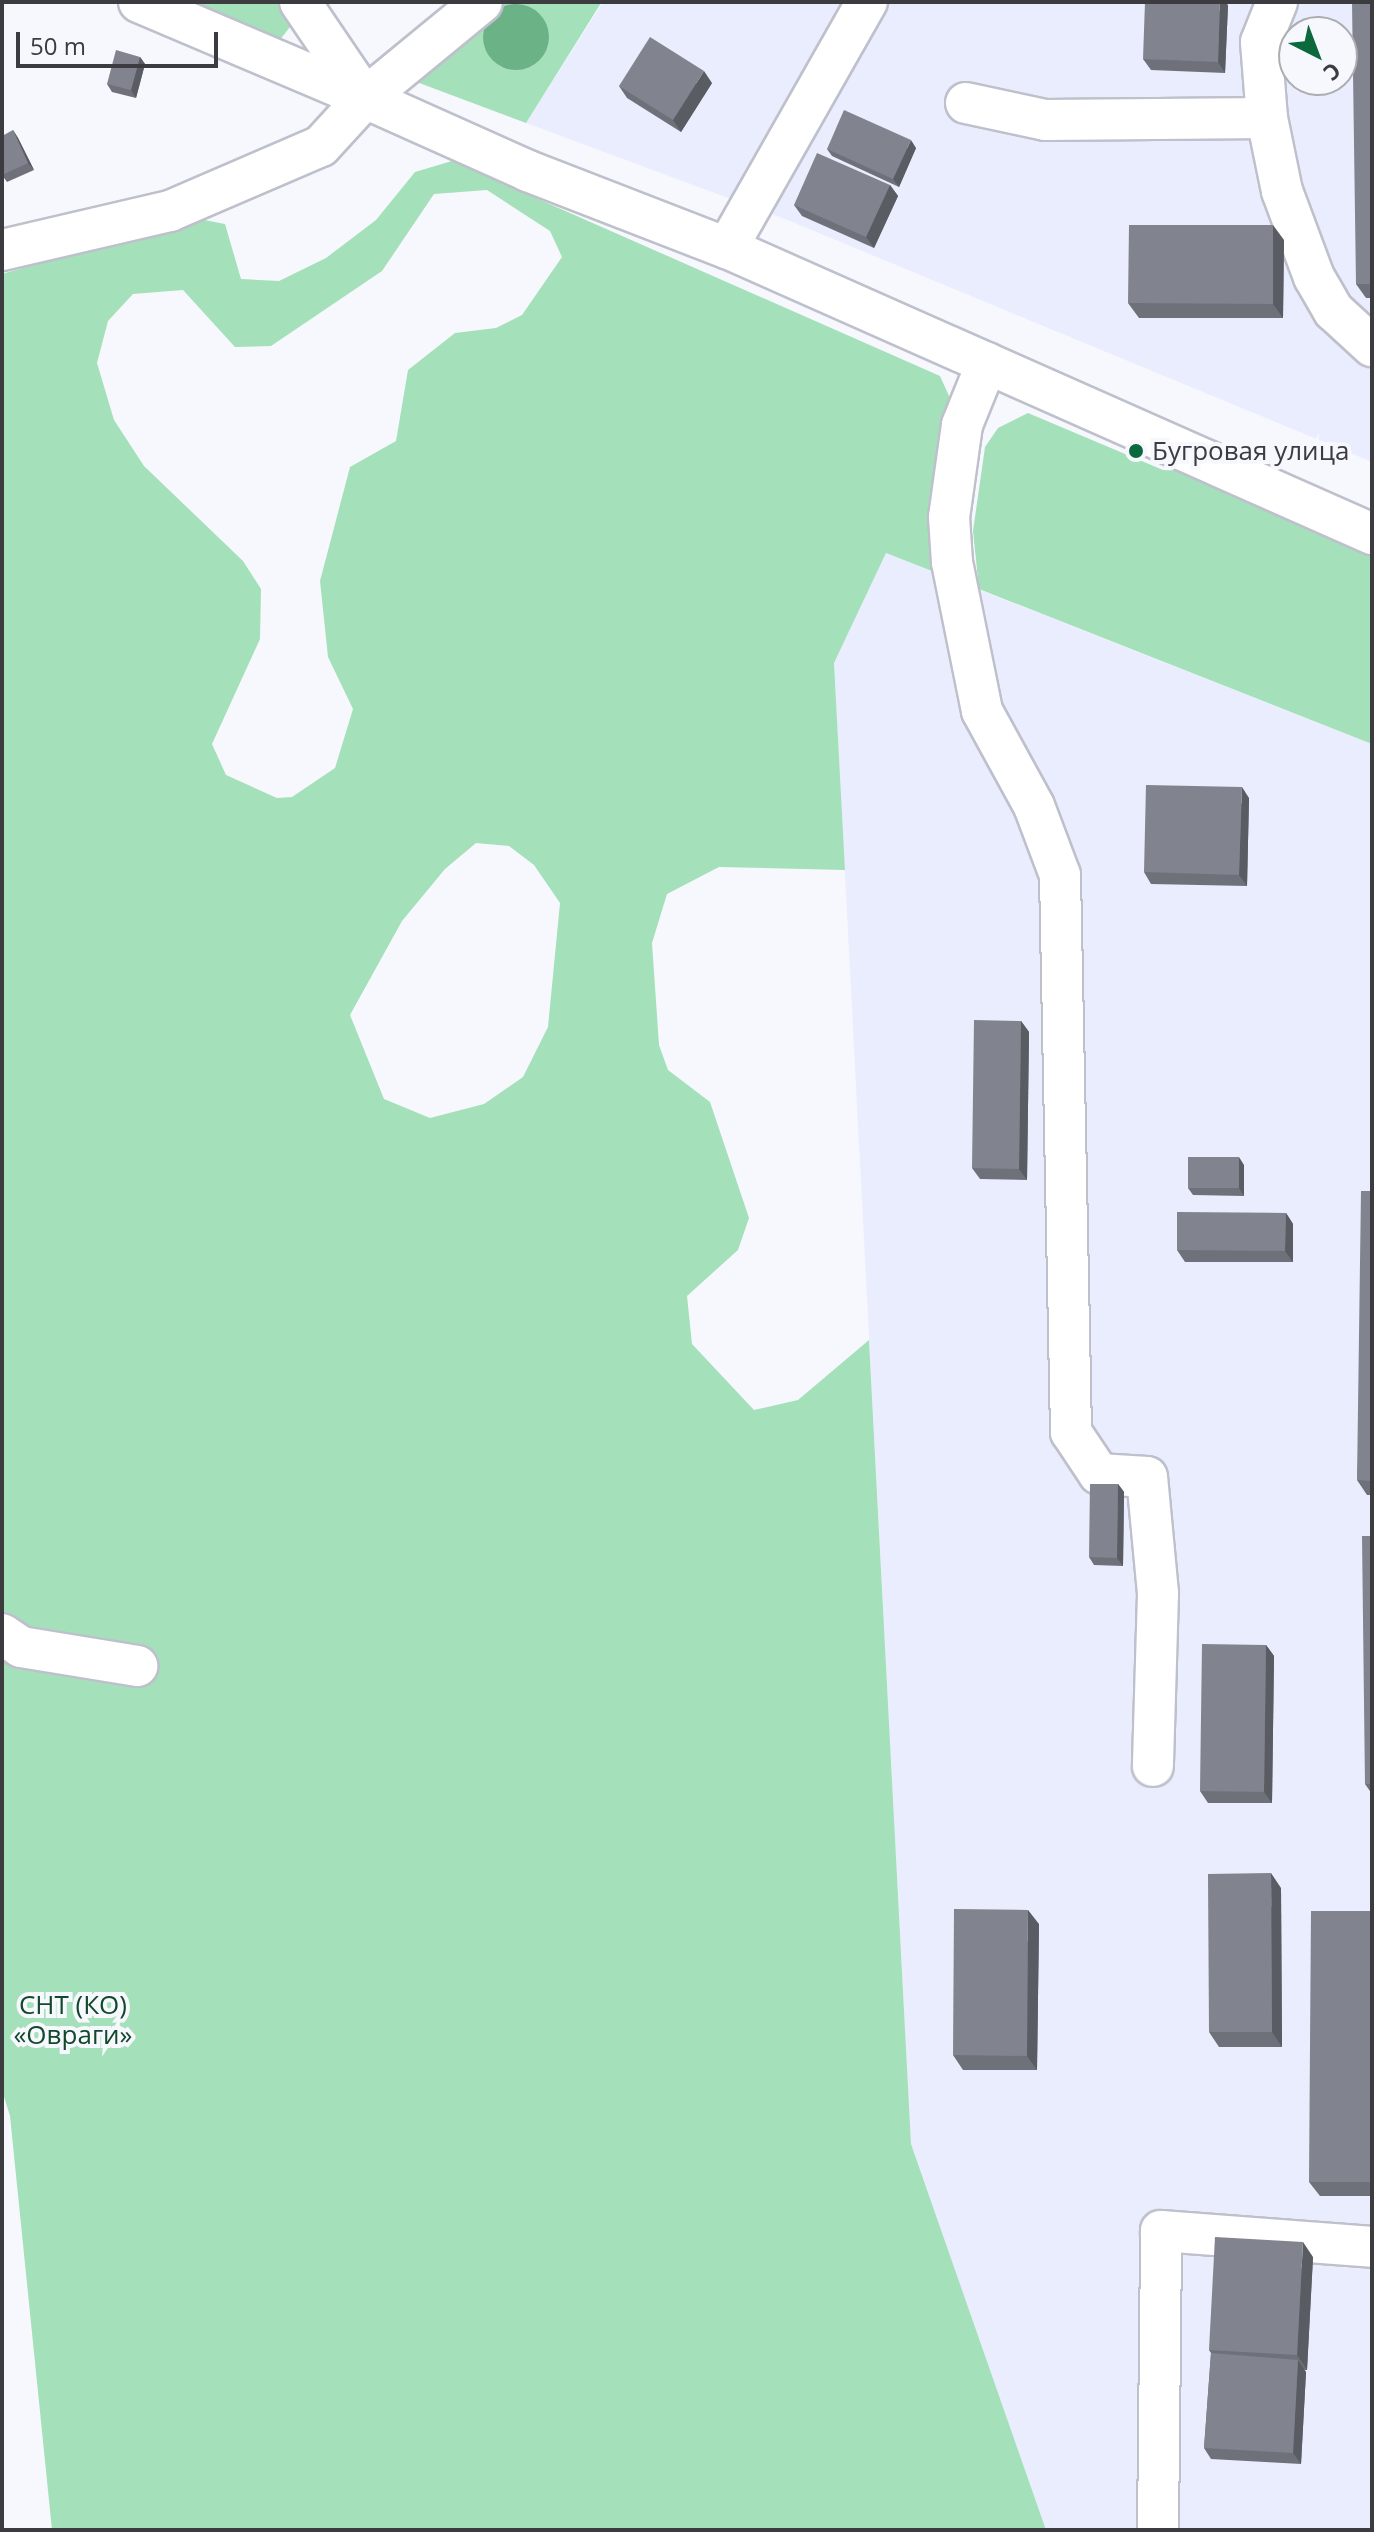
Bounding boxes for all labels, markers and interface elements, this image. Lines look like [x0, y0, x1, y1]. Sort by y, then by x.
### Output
scale bar [20, 16, 222, 66]
north arrow [1278, 16, 1358, 96]
text: 50 m [30, 29, 86, 62]
text: С [1317, 57, 1348, 88]
place label: Бугровая улица [1152, 435, 1349, 467]
marker: Бугровая улица [1127, 442, 1145, 460]
park label: СНТ (КО) «Овраги» [13, 1989, 133, 2050]

